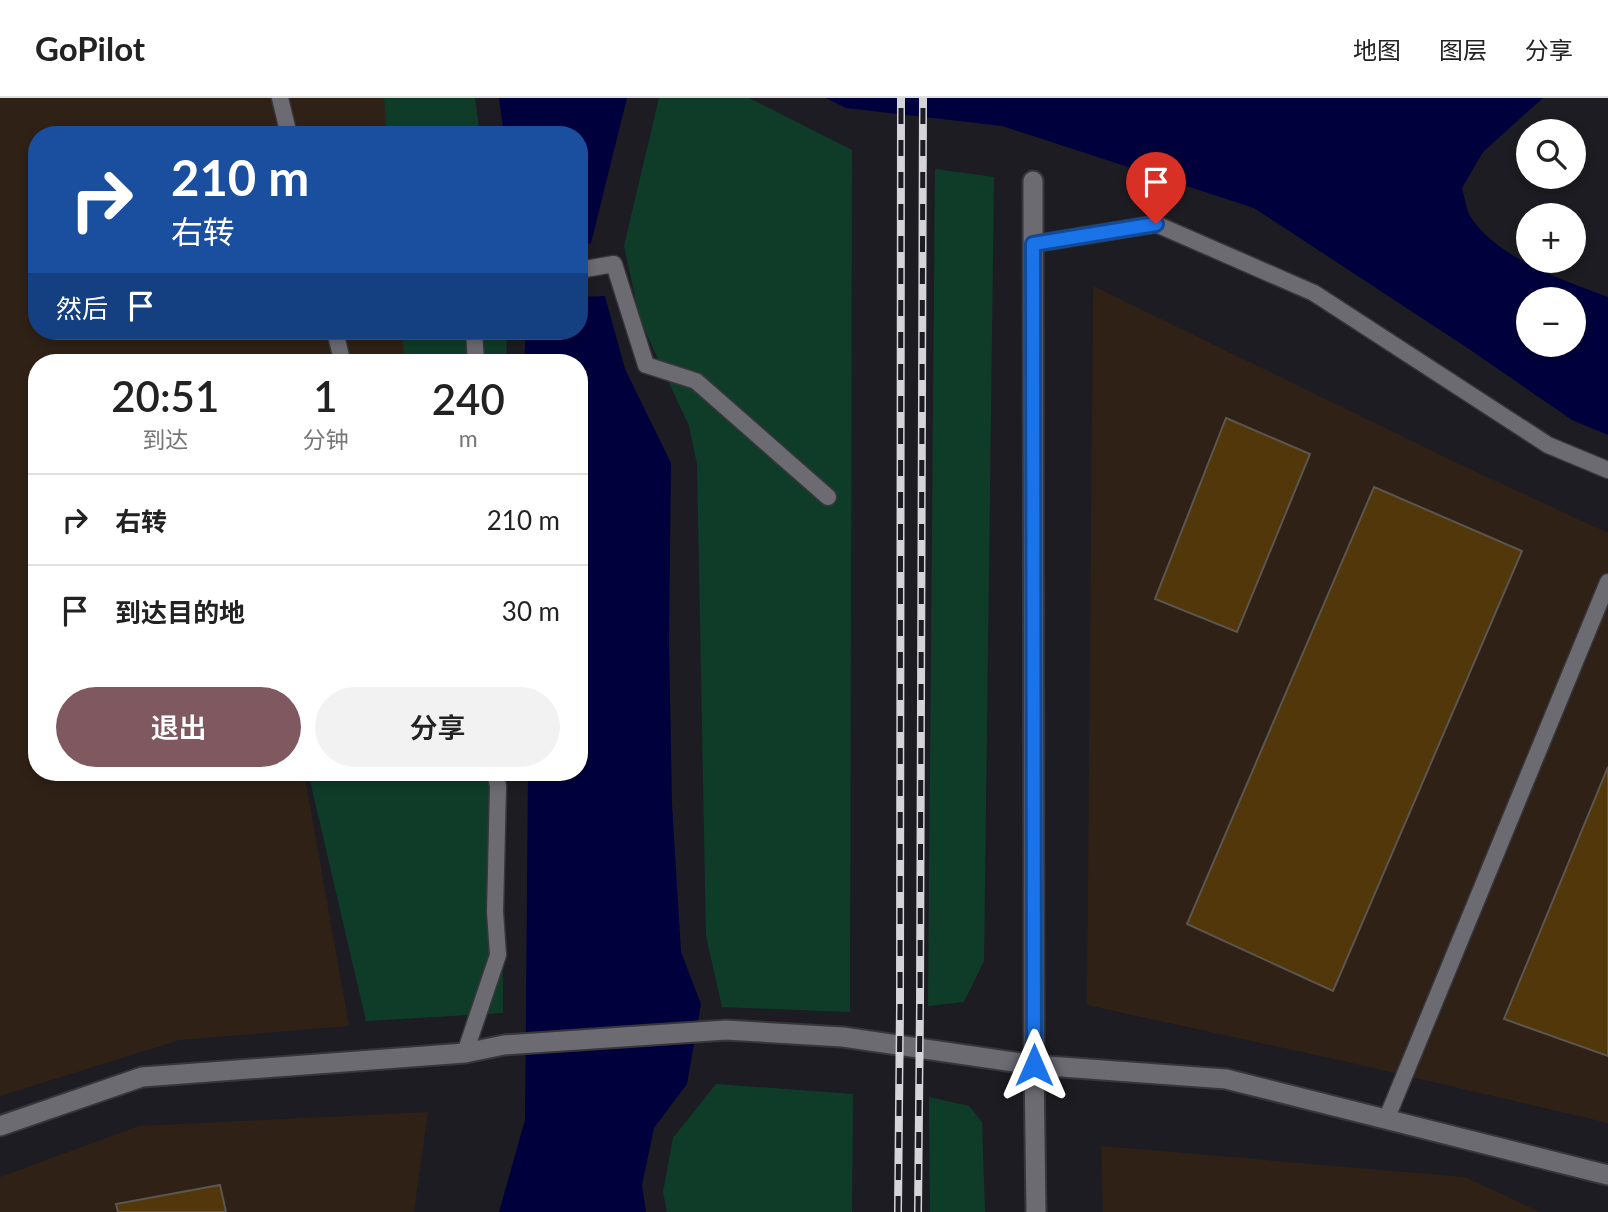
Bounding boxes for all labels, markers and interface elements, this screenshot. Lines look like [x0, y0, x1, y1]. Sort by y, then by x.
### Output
text: GoPilot [35, 28, 145, 68]
text: 地图 [1353, 35, 1401, 64]
text: 图层 [1439, 35, 1487, 64]
text: 分享 [1525, 35, 1573, 64]
map controls [1516, 119, 1586, 357]
button: search [1516, 119, 1586, 189]
text: 210 m [171, 148, 309, 206]
pin [1126, 152, 1186, 224]
icon: right [56, 154, 147, 245]
icon: arrive [1137, 163, 1175, 201]
button: + [1516, 203, 1586, 273]
text: 右转 [171, 212, 235, 251]
icon: arrive [122, 287, 160, 325]
button: − [1516, 287, 1586, 357]
text: 然后 [56, 292, 108, 324]
text: 20:51 [111, 371, 219, 421]
text: 1 [313, 371, 338, 421]
text: 240 [432, 374, 505, 424]
text: m [459, 424, 478, 452]
text: 到达 [142, 425, 188, 453]
text: 分钟 [302, 425, 348, 453]
icon: right [56, 501, 94, 539]
text: 210 m [487, 504, 560, 536]
text: 右转 [115, 505, 167, 537]
icon: arrive [56, 592, 94, 630]
text: 30 m [502, 595, 560, 627]
text: 到达目的地 [115, 596, 245, 628]
button: 退出 [56, 687, 301, 767]
button: 分享 [315, 687, 560, 767]
position arrow [997, 1028, 1071, 1102]

